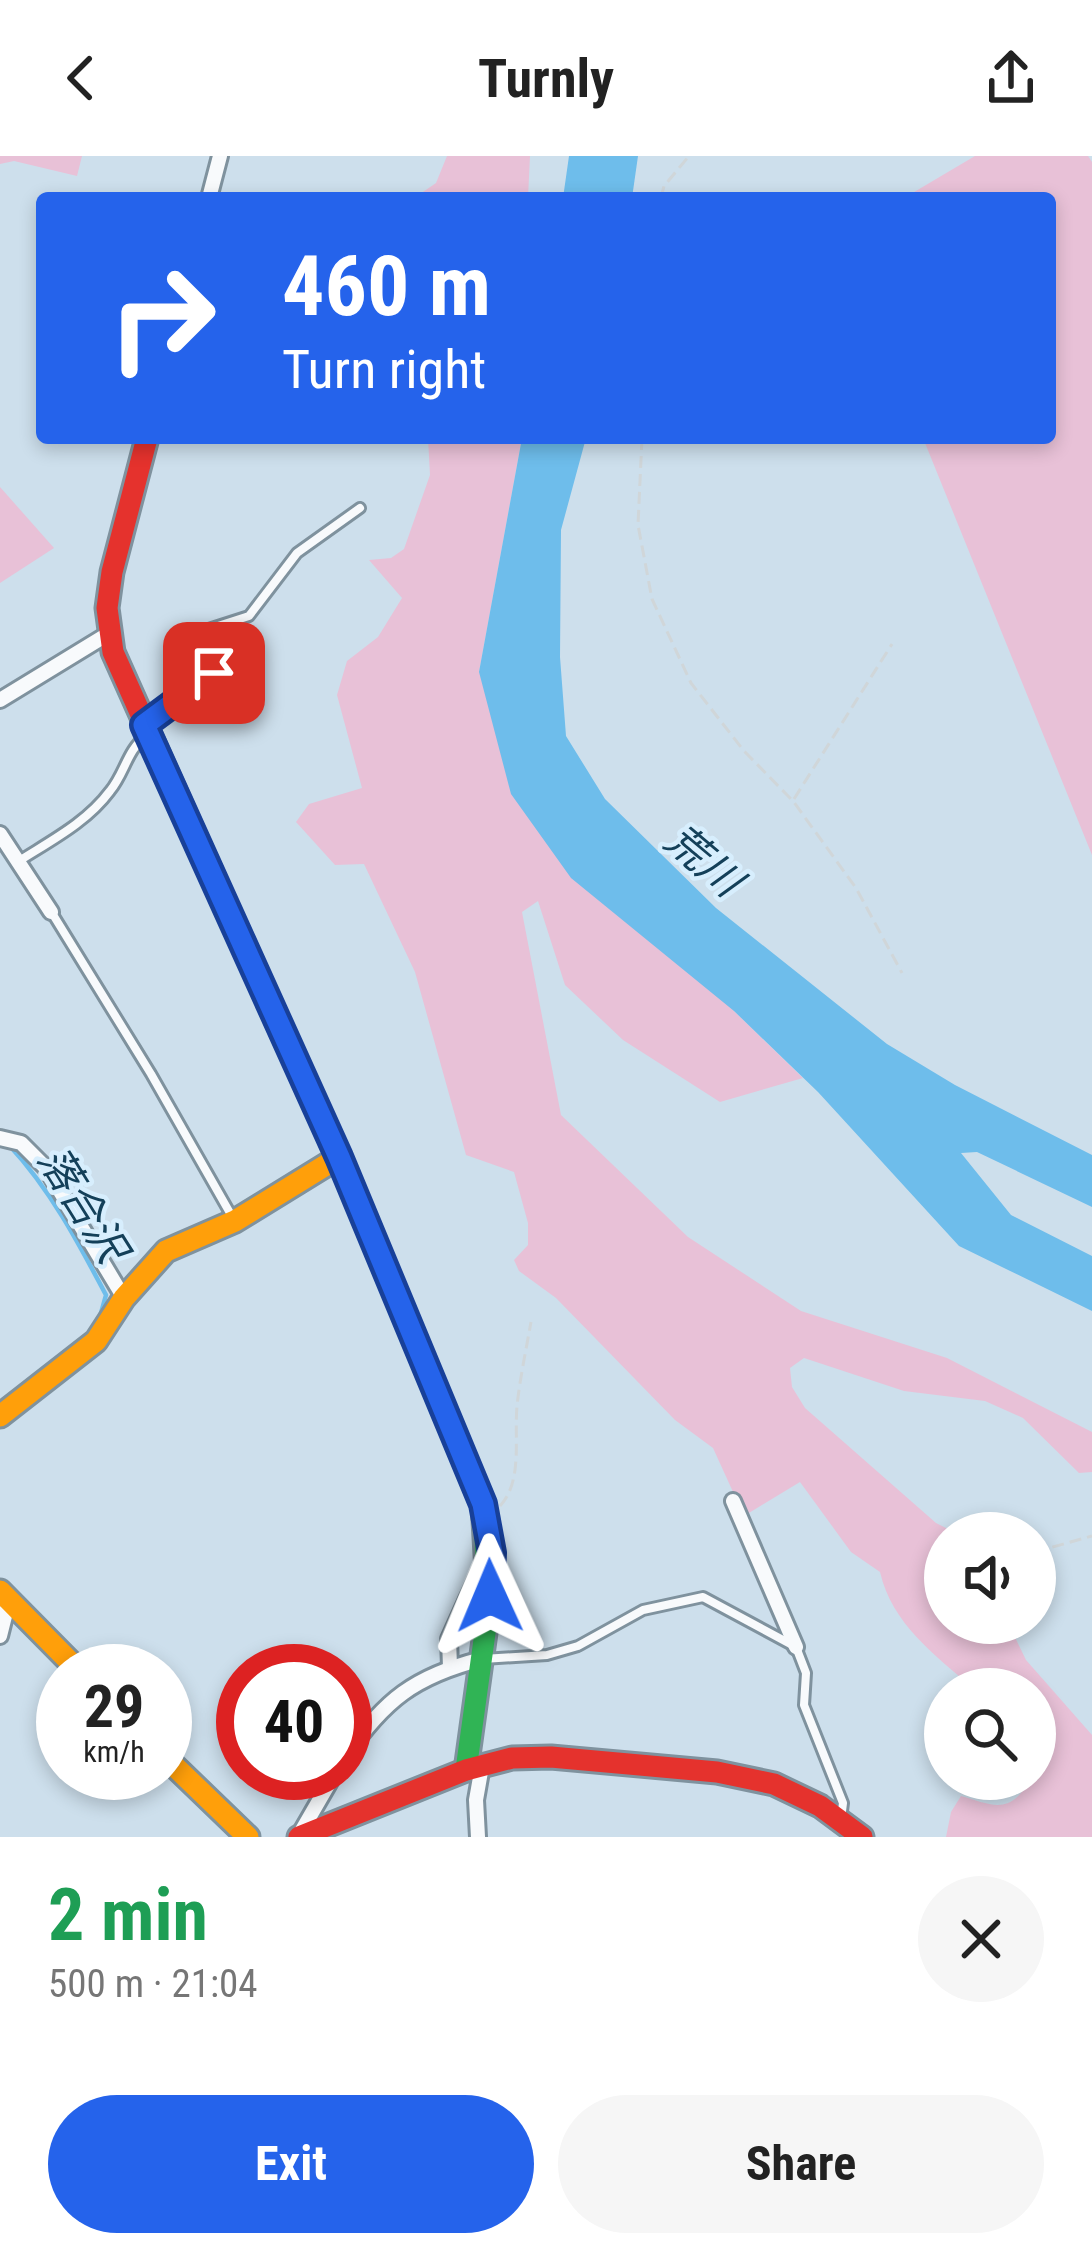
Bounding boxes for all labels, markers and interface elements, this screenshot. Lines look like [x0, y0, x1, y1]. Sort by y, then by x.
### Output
icon: back [48, 45, 114, 111]
icon: share [978, 45, 1044, 111]
text: Turnly [478, 47, 614, 110]
text: 460 m [282, 237, 491, 336]
icon: right [84, 240, 240, 396]
text: Turn right [282, 338, 486, 401]
pin [163, 622, 265, 724]
icon: arrive [181, 640, 247, 706]
water label: 荒川 [656, 815, 755, 909]
water label: 落合沢 [28, 1138, 139, 1275]
map controls [924, 1512, 1056, 1800]
button: sound [924, 1512, 1056, 1644]
position arrow [427, 1533, 553, 1659]
speed limit sign: 40 [216, 1644, 372, 1800]
button: search [924, 1668, 1056, 1800]
text: 29 [84, 1671, 144, 1742]
text: km/h [83, 1734, 145, 1769]
text: 2 min [48, 1873, 208, 1958]
button: close [918, 1876, 1044, 2002]
text: 500 m · 21:04 [48, 1961, 258, 2007]
button: Exit [48, 2095, 534, 2233]
button: Share [558, 2095, 1044, 2233]

